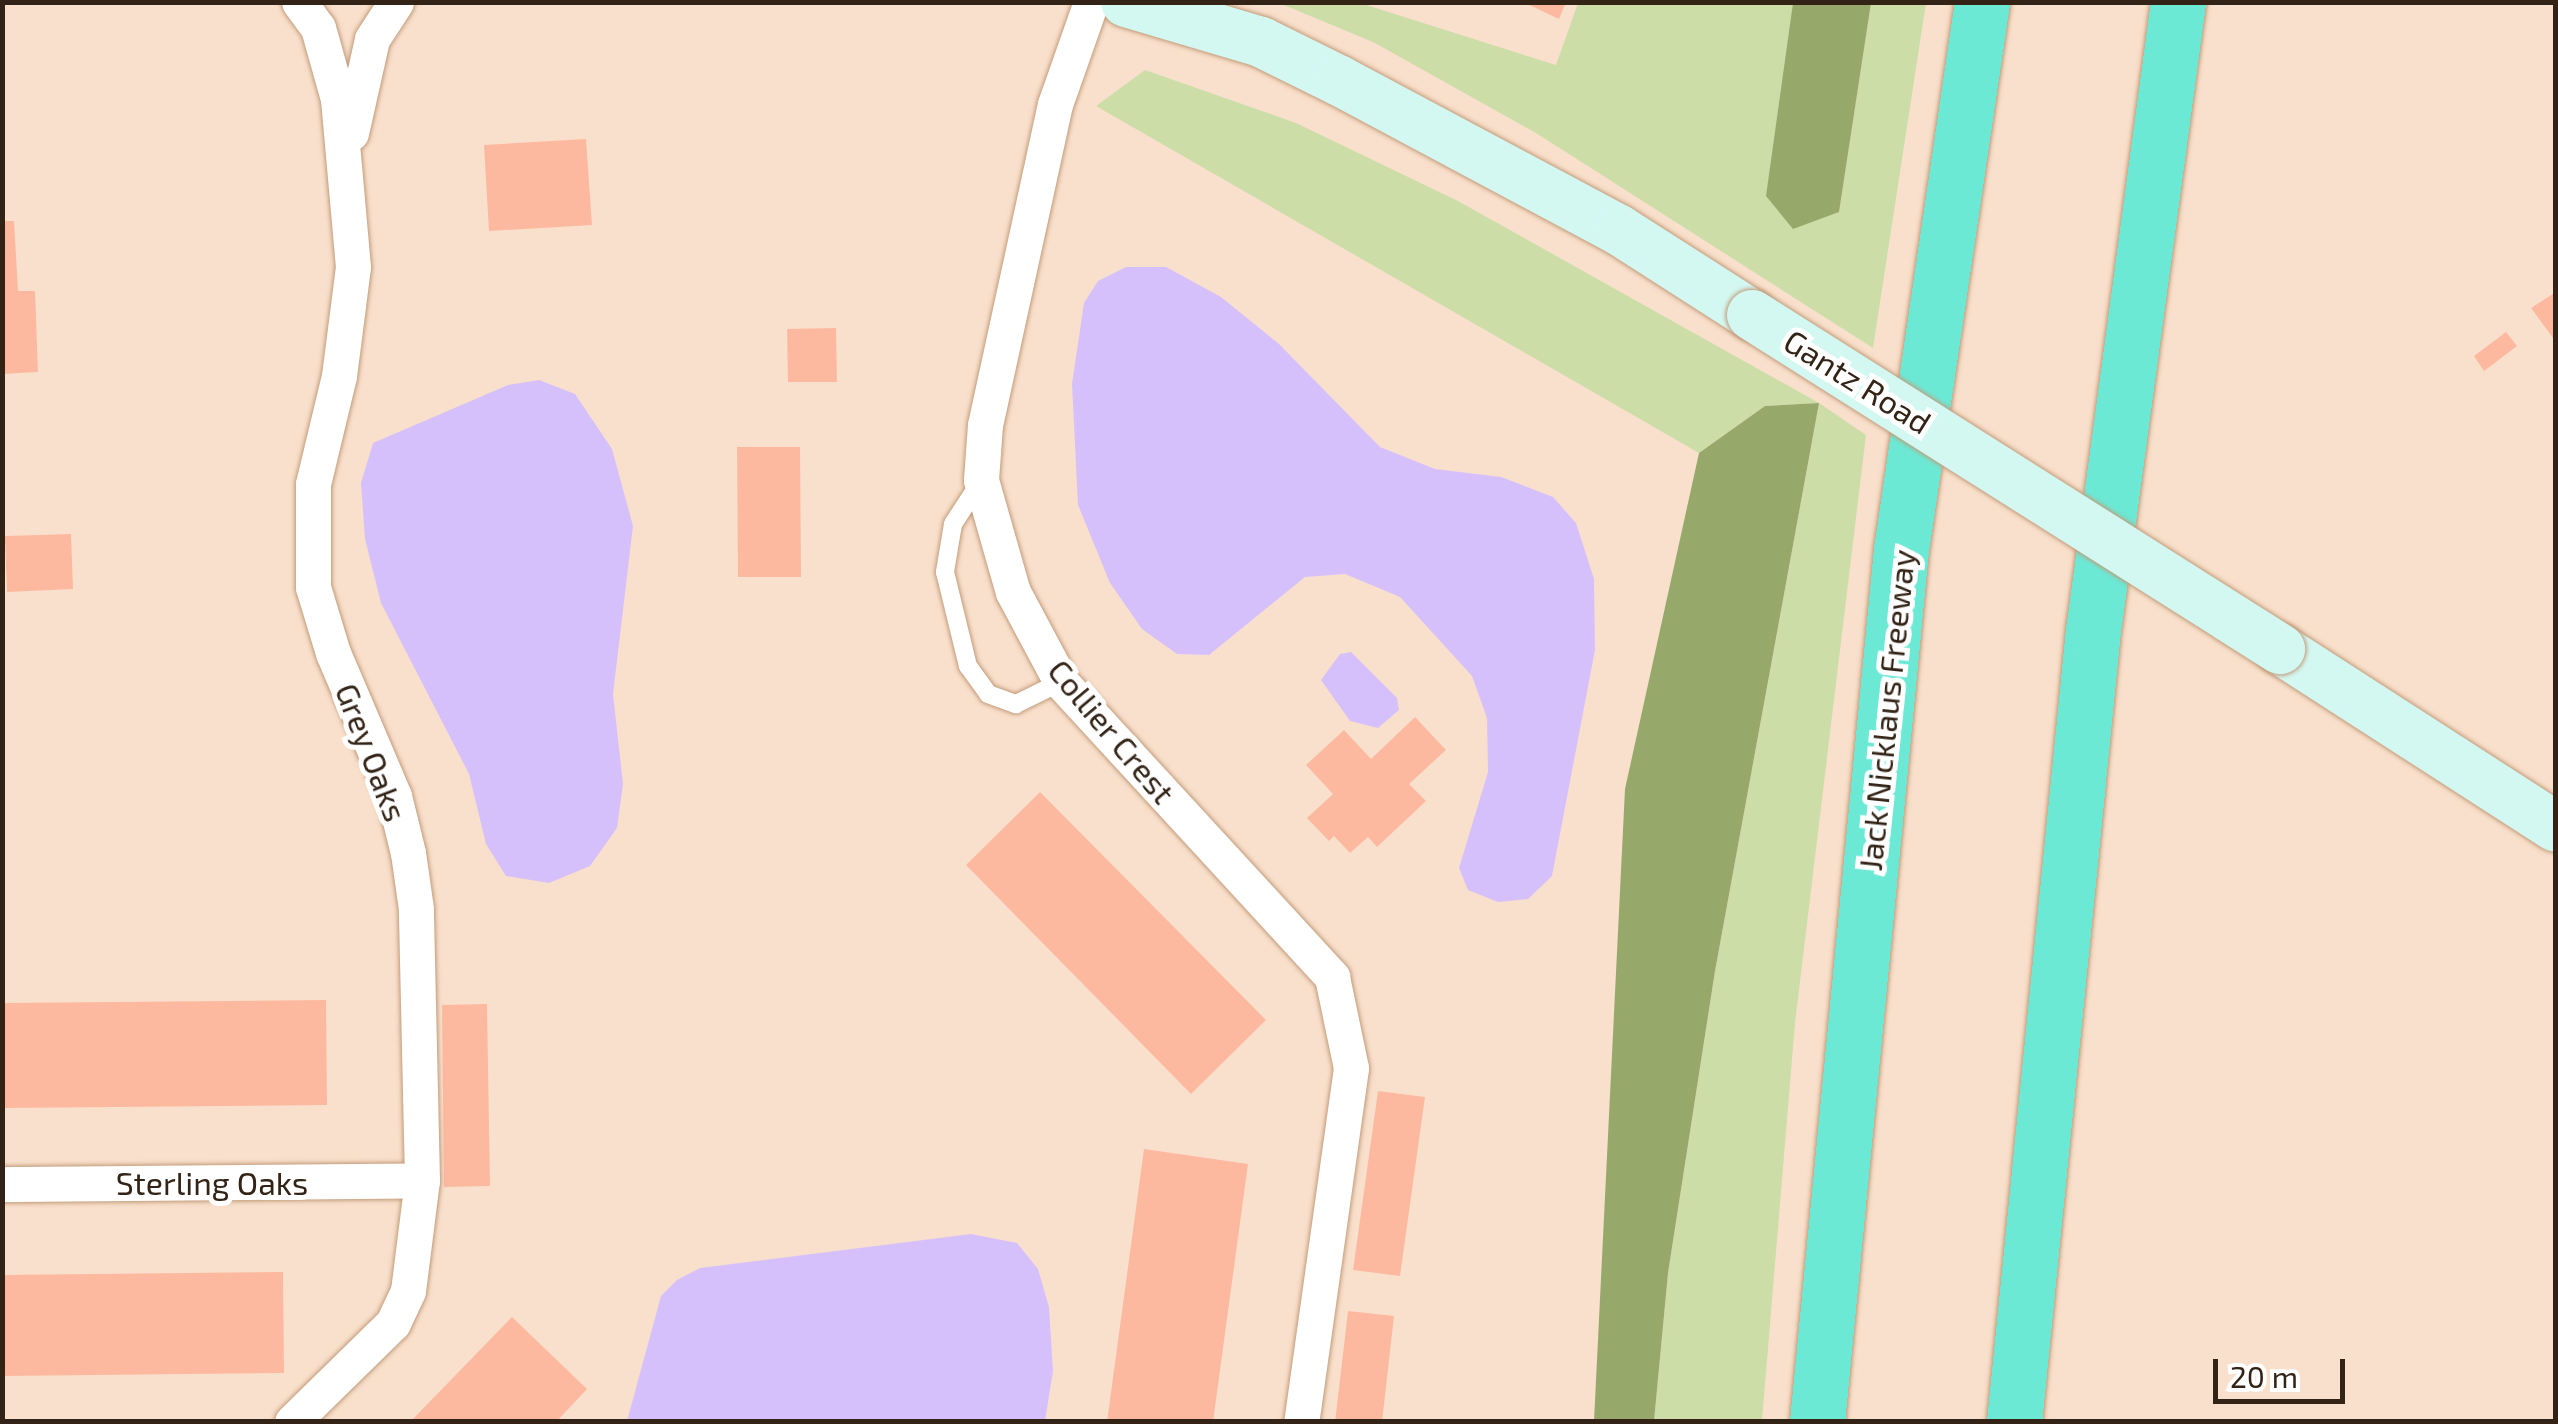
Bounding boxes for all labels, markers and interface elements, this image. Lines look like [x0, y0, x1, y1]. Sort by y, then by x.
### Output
street label: Gantz Road [1778, 321, 1938, 441]
street label: Jack Nicklaus Freeway [1850, 547, 1922, 873]
street label: Collier Crest [1040, 651, 1184, 811]
street label: Grey Oaks [328, 677, 416, 827]
street label: Sterling Oaks [116, 1163, 308, 1201]
scale bar [2218, 1339, 2350, 1401]
text: 20 m [2230, 1358, 2298, 1394]

